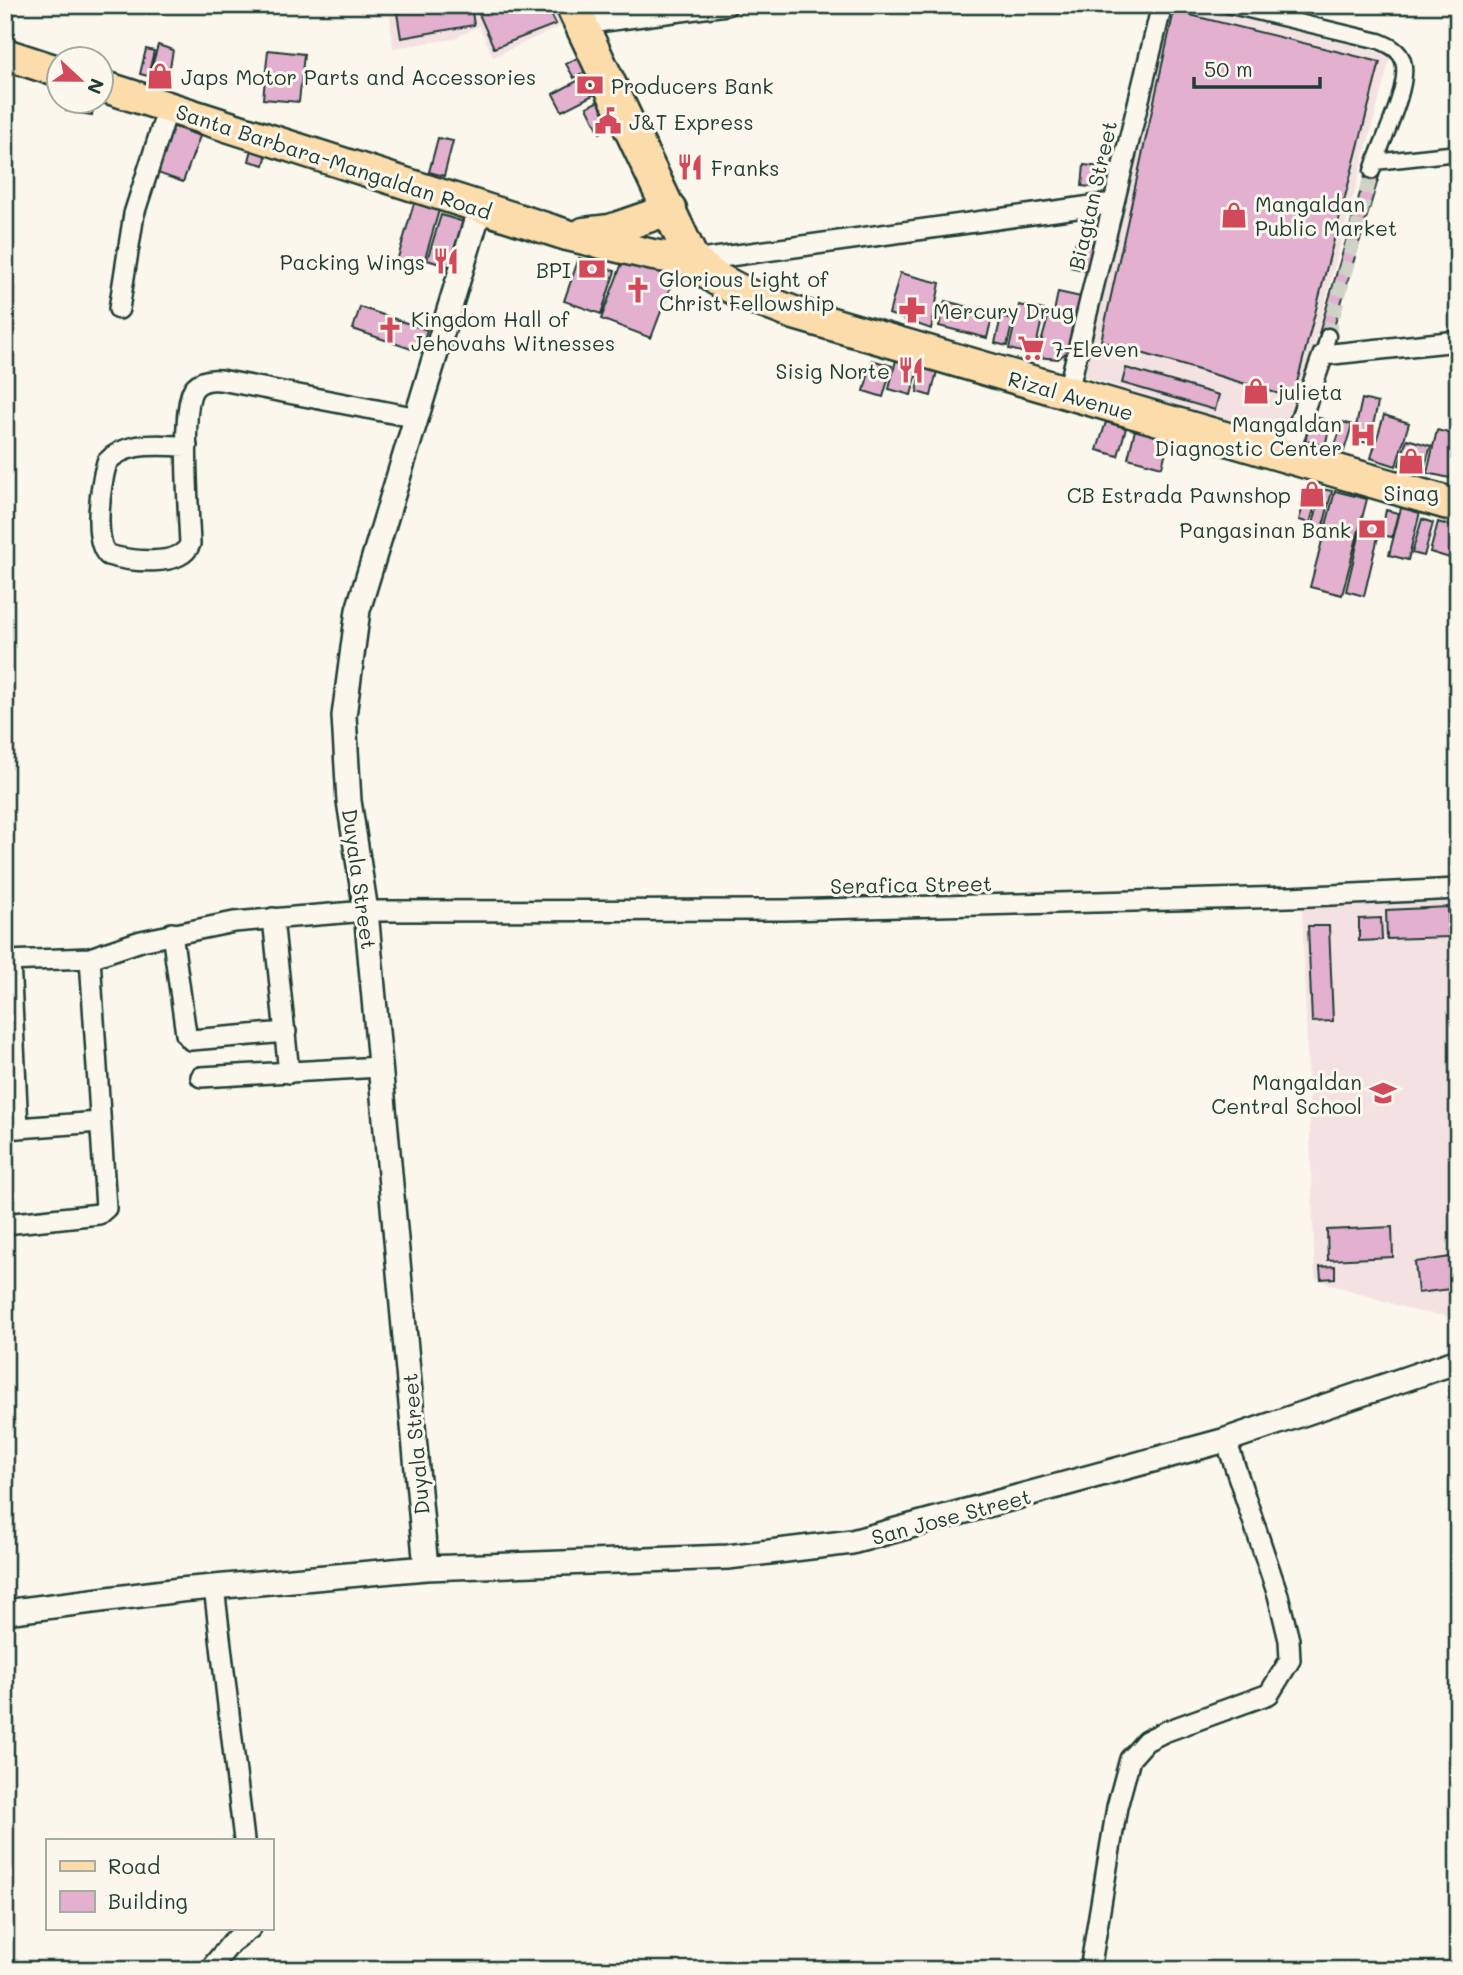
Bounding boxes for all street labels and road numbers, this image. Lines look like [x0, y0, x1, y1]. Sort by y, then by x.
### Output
street label: Santa Barbara-Mangaldan Road [173, 97, 495, 225]
street label: Biagtan Street [1062, 118, 1122, 272]
street label: Rizal Avenue [1005, 364, 1137, 426]
street label: Duyala Street [337, 807, 383, 951]
street label: Serafica Street [830, 869, 992, 899]
street label: Duyala Street [395, 1372, 435, 1516]
street label: San Jose Street [868, 1482, 1034, 1550]

